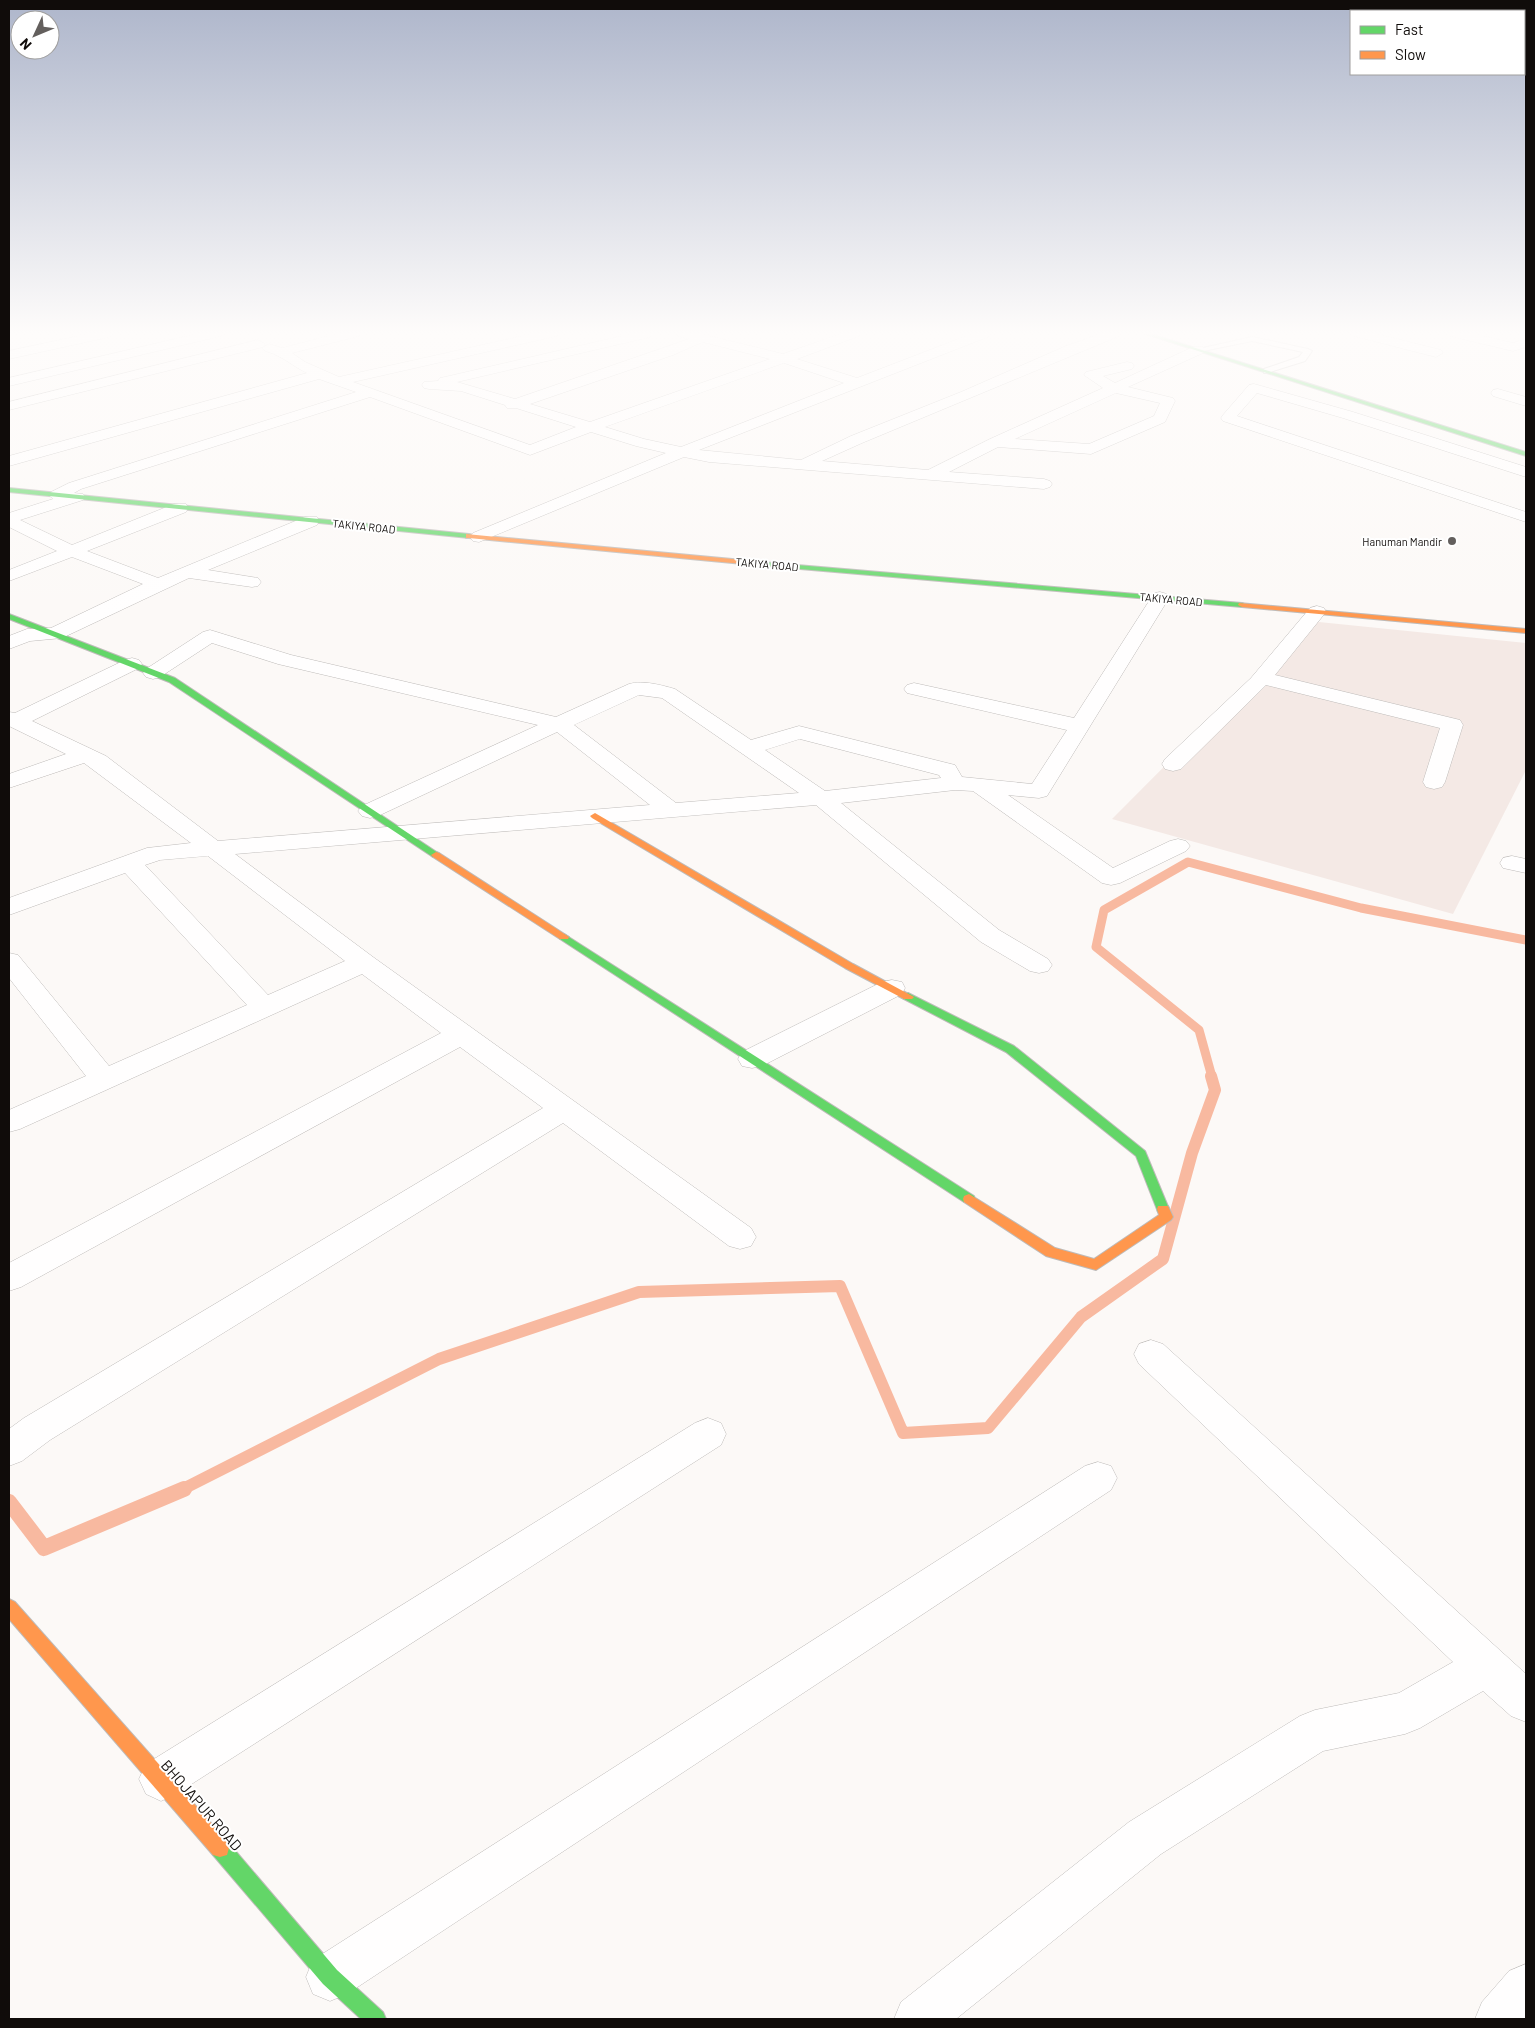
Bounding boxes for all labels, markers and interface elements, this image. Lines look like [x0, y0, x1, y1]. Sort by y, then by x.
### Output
north arrow [10, 10, 60, 60]
legend [1350, 10, 1525, 75]
text: Fast [1395, 20, 1423, 38]
text: N [16, 35, 35, 54]
text: Slow [1395, 45, 1426, 63]
street label: TAKIYA ROAD [332, 516, 396, 536]
place label: Hanuman Mandir [1362, 535, 1442, 548]
marker: Hanuman Mandir [1446, 535, 1458, 547]
street label: TAKIYA ROAD [735, 555, 799, 573]
street label: TAKIYA ROAD [1139, 590, 1203, 608]
street label: BHOJAPUR ROAD [158, 1756, 246, 1854]

